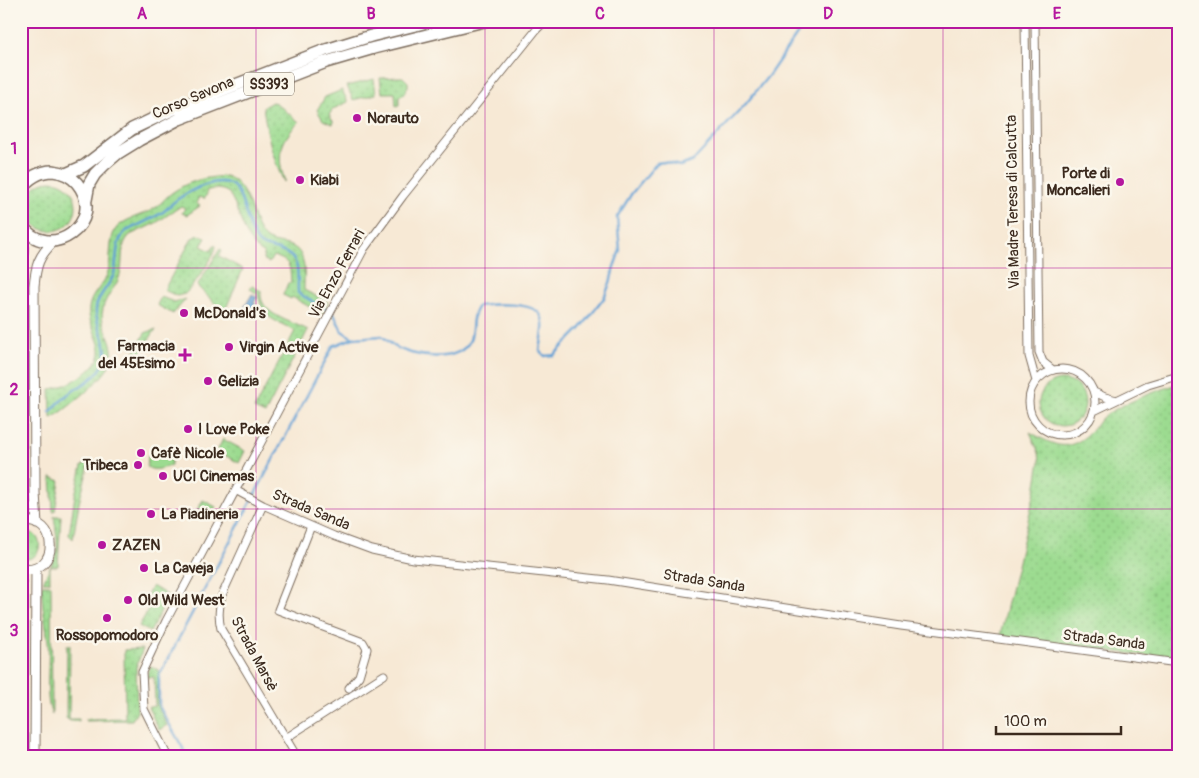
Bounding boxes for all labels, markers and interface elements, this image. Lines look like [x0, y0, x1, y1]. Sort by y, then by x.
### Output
text: A [137, 4, 148, 24]
text: B [366, 4, 376, 24]
text: C [595, 4, 605, 24]
text: D [823, 4, 833, 24]
text: E [1053, 4, 1062, 24]
street label: Corso Savona [149, 72, 237, 124]
road number: SS393 [244, 72, 294, 96]
place label: Norauto [367, 109, 419, 128]
marker: Norauto [351, 112, 363, 124]
street label: Via Madre Teresa di Calcutta [1002, 115, 1024, 289]
text: 1 [11, 139, 17, 159]
place label: Porte di Moncalieri [1047, 164, 1110, 200]
place label: Kiabi [310, 171, 339, 190]
marker: Kiabi [294, 174, 306, 186]
marker: Porte di Moncalieri [1114, 176, 1126, 188]
street label: Via Enzo Ferrari [305, 226, 369, 322]
place label: McDonald's [194, 304, 266, 323]
marker: McDonald's [178, 307, 190, 319]
place label: Farmacia del 45Esimo [98, 337, 175, 373]
place label: Virgin Active [239, 338, 319, 357]
marker: Virgin Active [223, 341, 235, 353]
marker: Farmacia del 45Esimo [179, 349, 191, 361]
place label: Gelizia [218, 372, 259, 391]
marker: Gelizia [202, 375, 214, 387]
text: 2 [10, 380, 19, 400]
place label: I Love Poke [198, 420, 270, 439]
marker: I Love Poke [182, 423, 194, 435]
place label: Cafè Nicole [151, 444, 225, 463]
marker: Cafè Nicole [135, 447, 147, 459]
place label: Tribeca [82, 456, 128, 475]
marker: Tribeca [132, 459, 144, 471]
place label: UCI Cinemas [173, 467, 254, 486]
marker: UCI Cinemas [157, 470, 169, 482]
street label: Strada Sanda [269, 485, 353, 535]
place label: La Piadineria [161, 505, 238, 524]
marker: La Piadineria [145, 508, 157, 520]
place label: ZAZEN [112, 536, 160, 555]
marker: ZAZEN [96, 539, 108, 551]
place label: La Caveja [154, 559, 214, 578]
marker: La Caveja [138, 562, 150, 574]
street label: Strada Sanda [662, 565, 746, 597]
place label: Old Wild West [138, 591, 225, 610]
marker: Old Wild West [122, 594, 134, 606]
marker: Rossopomodoro [101, 612, 113, 624]
street label: Strada Marsè [226, 613, 282, 695]
text: 3 [10, 621, 19, 641]
place label: Rossopomodoro [56, 626, 158, 645]
street label: Strada Sanda [1062, 626, 1146, 654]
scale bar [996, 703, 1122, 735]
text: 100 m [1004, 712, 1047, 731]

